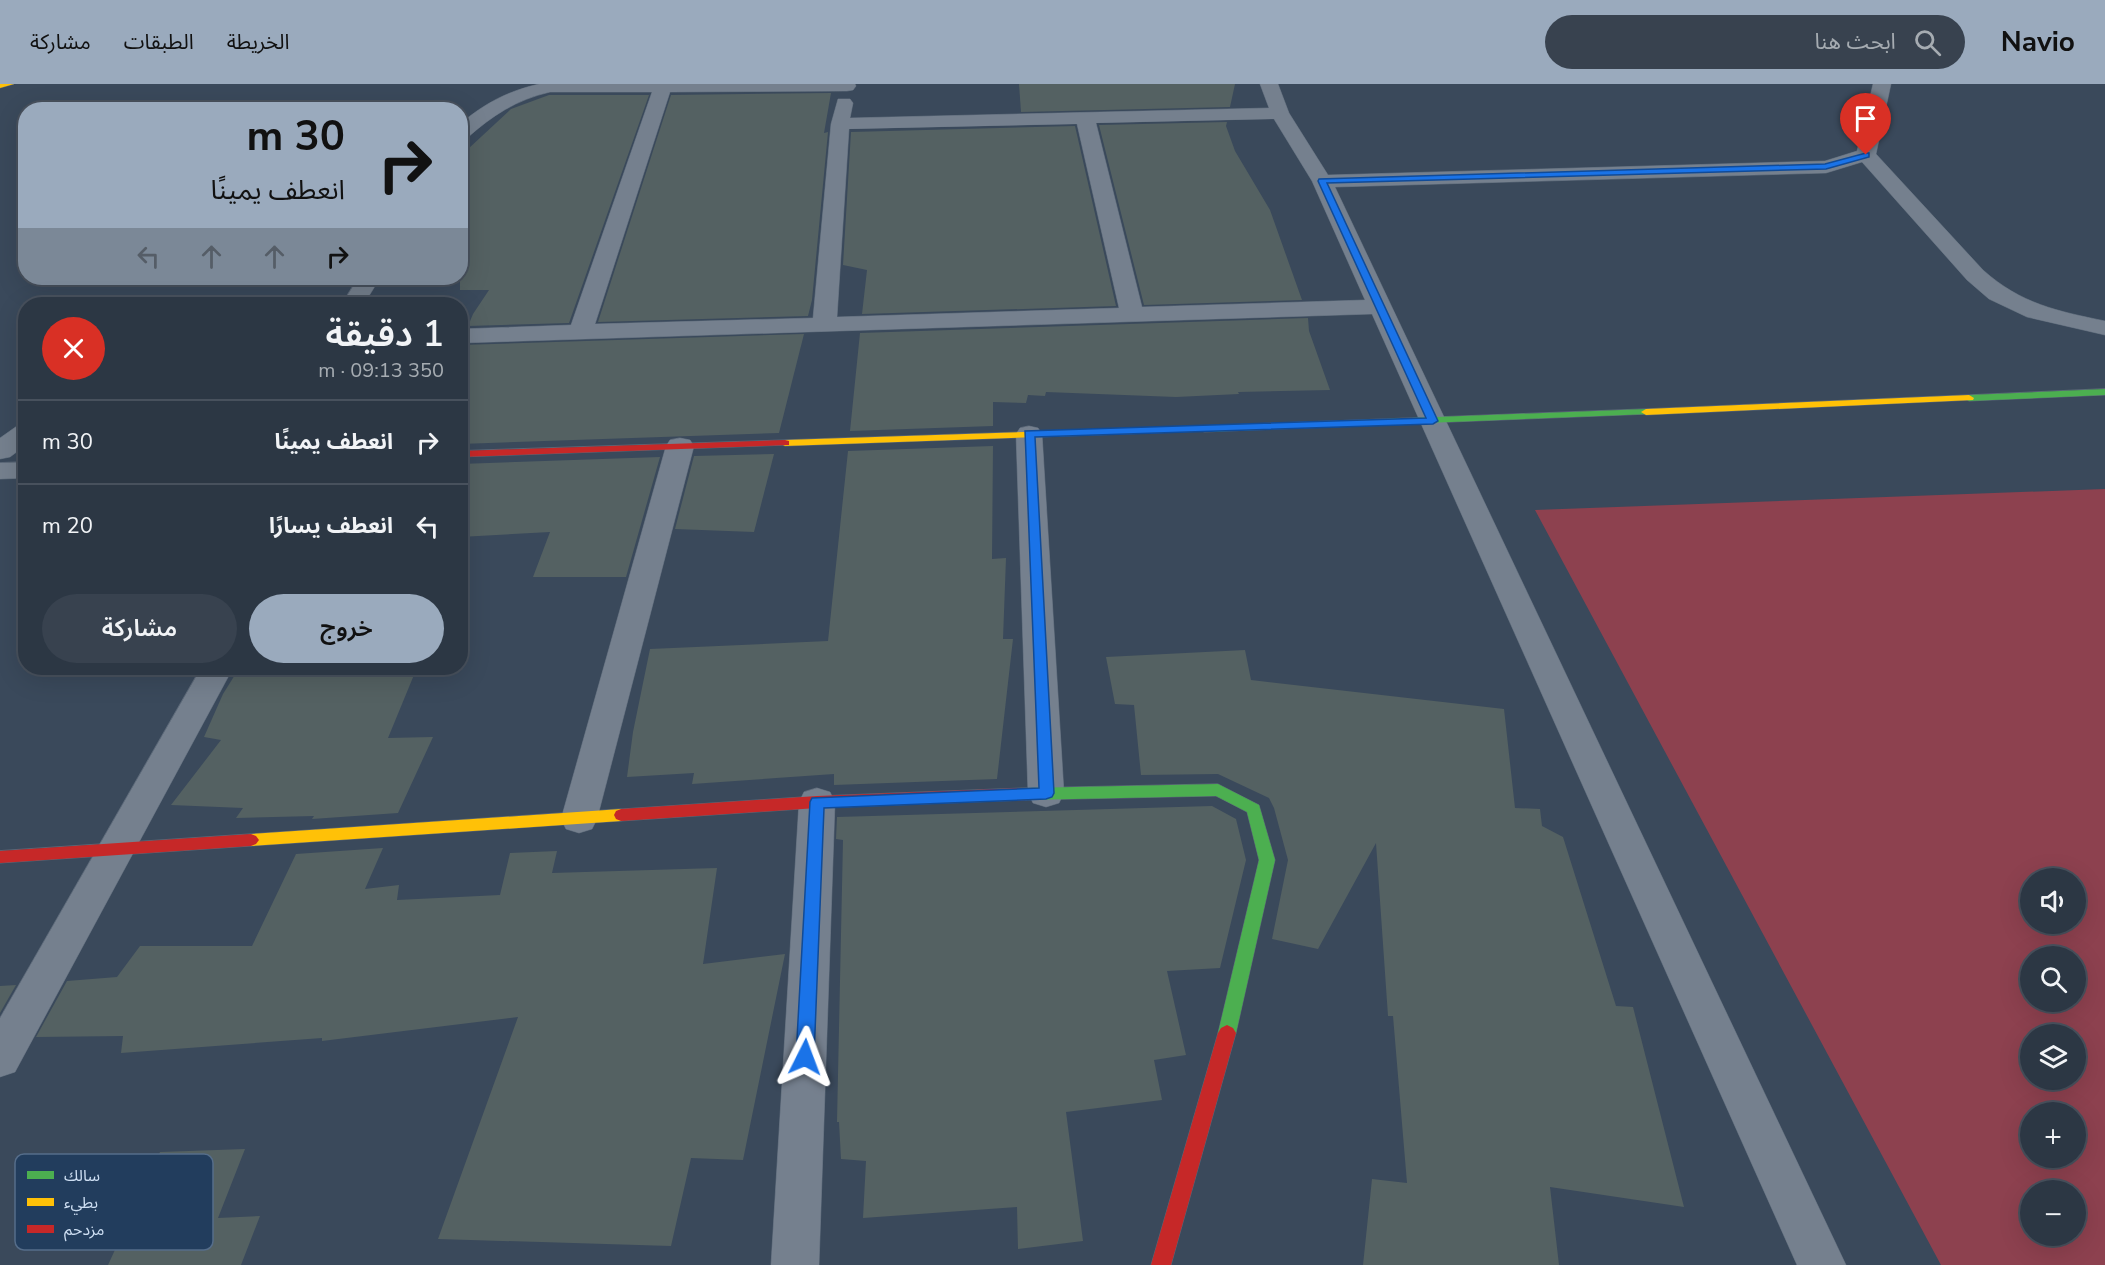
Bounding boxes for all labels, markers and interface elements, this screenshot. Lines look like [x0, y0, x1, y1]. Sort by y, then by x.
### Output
search box [1545, 15, 1965, 69]
text: Navio [2001, 23, 2075, 61]
icon: search [1911, 26, 1944, 59]
text: ابحث هنا [1814, 27, 1896, 57]
text: مشاركة [30, 28, 91, 56]
text: الطبقات [124, 28, 194, 56]
text: الخريطة [227, 28, 290, 56]
pin [1840, 93, 1891, 155]
icon: arrive [1849, 102, 1882, 135]
text: 30 m [246, 108, 345, 165]
icon: right [366, 126, 444, 204]
text: انعطف يمينًا [211, 172, 345, 209]
icon: left [132, 240, 165, 273]
icon: ahead [195, 240, 228, 273]
icon: ahead [258, 240, 291, 273]
icon: right [321, 240, 354, 273]
text: 1 دقيقة [326, 310, 444, 359]
button: close [42, 317, 105, 380]
text: 350 m · 09:13 [318, 357, 444, 384]
icon: right [411, 426, 444, 459]
text: 30 m [42, 427, 93, 457]
text: انعطف يمينًا [275, 427, 393, 457]
icon: left [411, 510, 444, 543]
text: 20 m [42, 511, 93, 541]
text: انعطف يسارًا [269, 511, 393, 541]
button: مشاركة [42, 594, 237, 663]
button: خروج [249, 594, 444, 663]
map controls [2020, 868, 2086, 1246]
button: sound [2020, 868, 2086, 934]
button: search [2020, 946, 2086, 1012]
button: layers [2020, 1024, 2086, 1090]
position arrow [773, 1025, 837, 1089]
button: + [2020, 1102, 2086, 1168]
legend [15, 1154, 213, 1250]
text: سالك [64, 1165, 100, 1187]
button: − [2020, 1180, 2086, 1246]
text: بطيء [64, 1192, 98, 1215]
text: مزدحم [64, 1219, 104, 1242]

